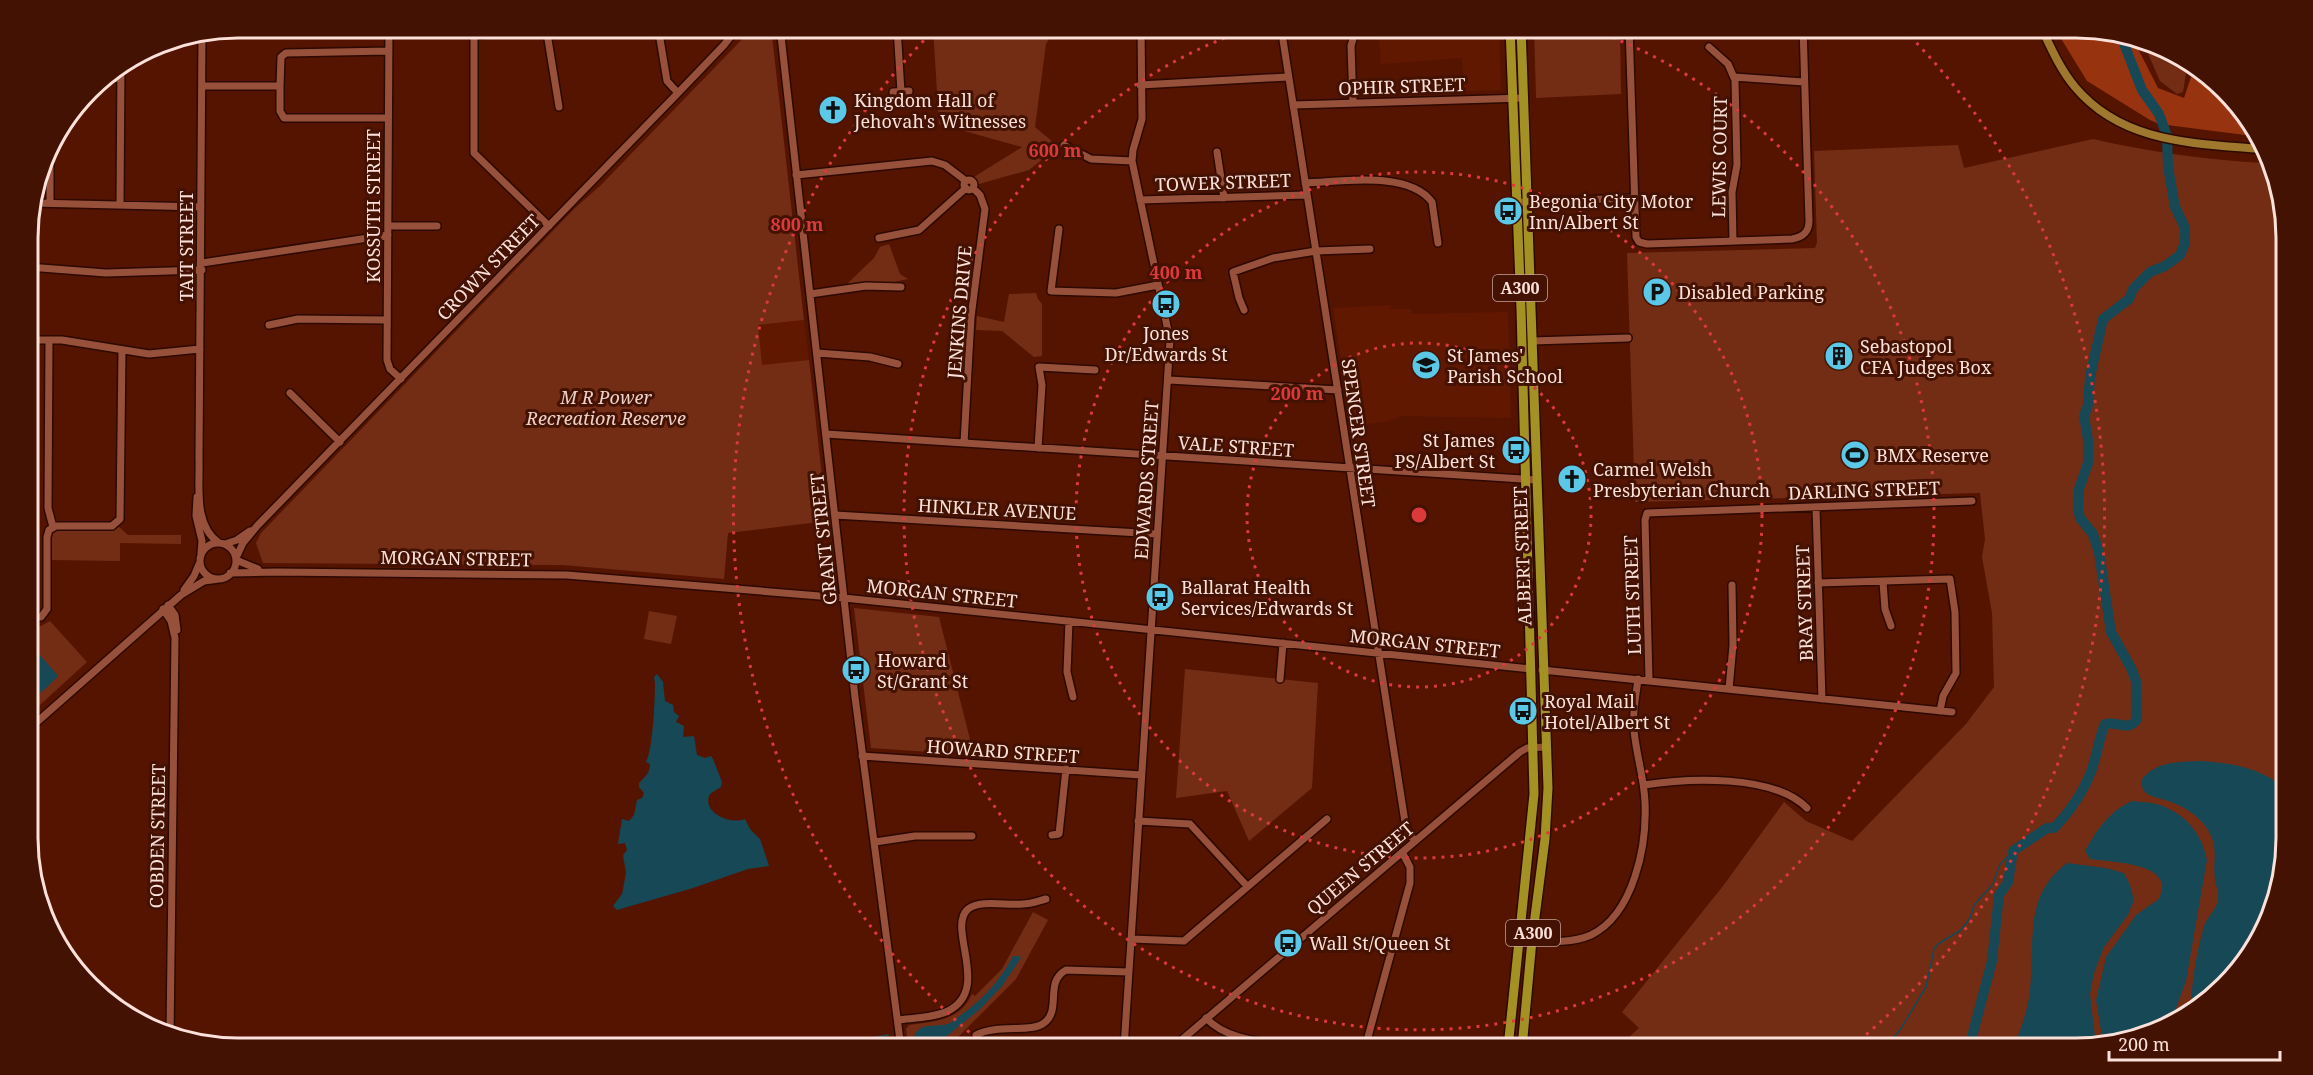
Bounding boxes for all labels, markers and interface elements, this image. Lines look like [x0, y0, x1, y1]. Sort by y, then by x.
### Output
street label: OPHIR STREET [1338, 72, 1466, 100]
place label: Kingdom Hall of Jehovah's Witnesses [853, 88, 1026, 133]
church icon: Kingdom Hall of Jehovah's Witnesses [817, 94, 849, 126]
street label: LEWIS COURT [1706, 96, 1732, 218]
street label: KOSSUTH STREET [361, 129, 385, 283]
text: 600 m [1029, 138, 1082, 162]
street label: TOWER STREET [1155, 168, 1291, 196]
place label: Begonia City Motor Inn/Albert St [1529, 189, 1694, 234]
street label: TAIT STREET [174, 191, 198, 301]
bus stop icon: Begonia City Motor Inn/Albert St [1492, 195, 1524, 227]
street label: CROWN STREET [431, 209, 545, 325]
text: 800 m [771, 212, 824, 236]
street label: JENKINS DRIVE [941, 244, 977, 381]
text: 400 m [1150, 260, 1203, 284]
road number: A300 [1493, 275, 1547, 301]
parking icon: Disabled Parking [1641, 276, 1673, 308]
place label: Disabled Parking [1678, 280, 1824, 304]
bus stop icon: Jones Dr/Edwards St [1150, 288, 1182, 320]
place label: Jones Dr/Edwards St [1104, 321, 1228, 366]
place label: Sebastopol CFA Judges Box [1860, 334, 1992, 379]
building icon: Sebastopol CFA Judges Box [1823, 340, 1855, 372]
place label: St James' Parish School [1447, 343, 1563, 388]
school or university icon: St James' Parish School [1410, 349, 1442, 381]
street label: SPENCER STREET [1337, 357, 1381, 509]
text: 200 m [1271, 381, 1324, 405]
park label: M R Power Recreation Reserve [525, 385, 686, 430]
street label: EDWARDS STREET [1128, 400, 1164, 560]
place label: St James PS/Albert St [1395, 428, 1495, 473]
street label: VALE STREET [1177, 430, 1295, 462]
bus stop icon: St James PS/Albert St [1500, 434, 1532, 466]
sports icon: BMX Reserve [1839, 439, 1871, 471]
place label: BMX Reserve [1876, 443, 1989, 467]
place label: Carmel Welsh Presbyterian Church [1593, 457, 1770, 502]
church icon: Carmel Welsh Presbyterian Church [1556, 463, 1588, 495]
street label: GRANT STREET [804, 472, 842, 606]
street label: DARLING STREET [1788, 475, 1940, 505]
street label: ALBERT STREET [1508, 486, 1536, 626]
street label: HINKLER AVENUE [917, 493, 1077, 525]
centre of rings [1409, 505, 1429, 525]
street label: LUTH STREET [1618, 535, 1646, 655]
street label: BRAY STREET [1790, 544, 1818, 662]
street label: MORGAN STREET [380, 545, 532, 571]
street label: MORGAN STREET [865, 573, 1019, 613]
place label: Ballarat Health Services/Edwards St [1181, 575, 1353, 620]
bus stop icon: Ballarat Health Services/Edwards St [1144, 581, 1176, 613]
street label: MORGAN STREET [1348, 623, 1502, 663]
place label: Howard St/Grant St [877, 648, 968, 693]
bus stop icon: Howard St/Grant St [840, 654, 872, 686]
place label: Royal Mail Hotel/Albert St [1544, 689, 1670, 734]
bus stop icon: Royal Mail Hotel/Albert St [1507, 695, 1539, 727]
street label: HOWARD STREET [926, 734, 1080, 768]
street label: COBDEN STREET [144, 763, 170, 909]
street label: QUEEN STREET [1301, 816, 1419, 920]
road number: A300 [1506, 920, 1560, 946]
bus stop icon: Wall St/Queen St [1272, 927, 1304, 959]
place label: Wall St/Queen St [1309, 931, 1450, 955]
scale bar [2109, 1024, 2280, 1062]
text: 200 m [2118, 1032, 2170, 1056]

